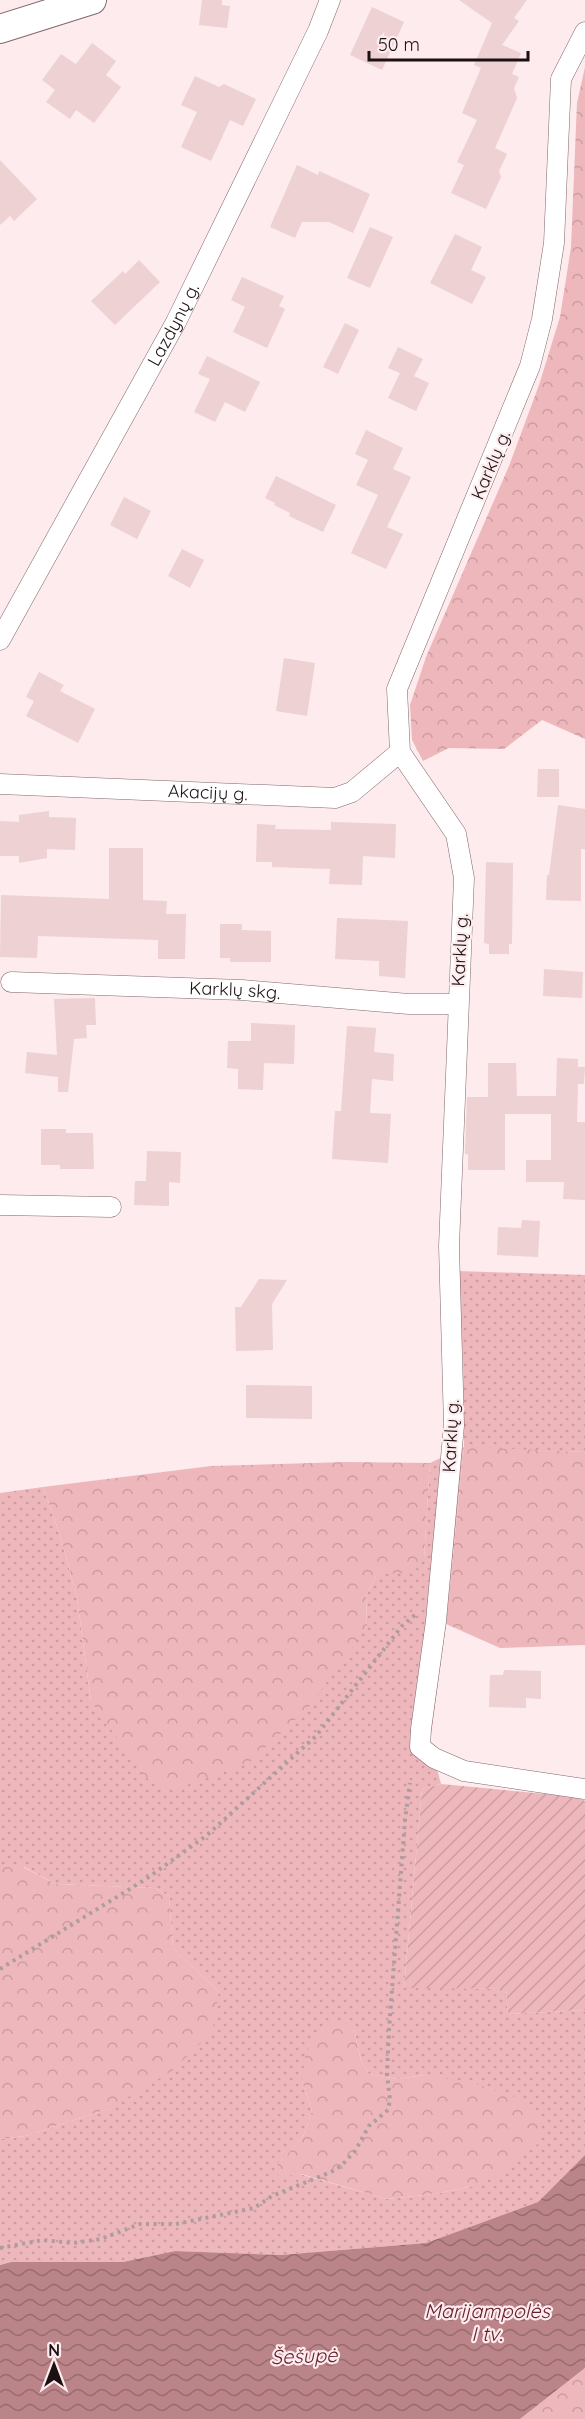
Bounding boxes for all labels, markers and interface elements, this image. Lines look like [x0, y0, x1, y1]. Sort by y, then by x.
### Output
scale bar [369, 24, 528, 62]
text: 50 m [378, 33, 420, 56]
street label: Lazdynų g. [142, 279, 204, 370]
street label: Karklų g. [466, 427, 515, 503]
street label: Akacijų g. [167, 779, 248, 805]
street label: Karklų g. [446, 913, 473, 987]
street label: Karklų skg. [189, 976, 281, 1004]
street label: Karklų g. [437, 1399, 464, 1473]
water label: Marijampolės I tv. [424, 2298, 551, 2346]
north arrow [24, 2335, 84, 2395]
text: N [48, 2340, 60, 2360]
water label: Šešupė [270, 2342, 338, 2369]

